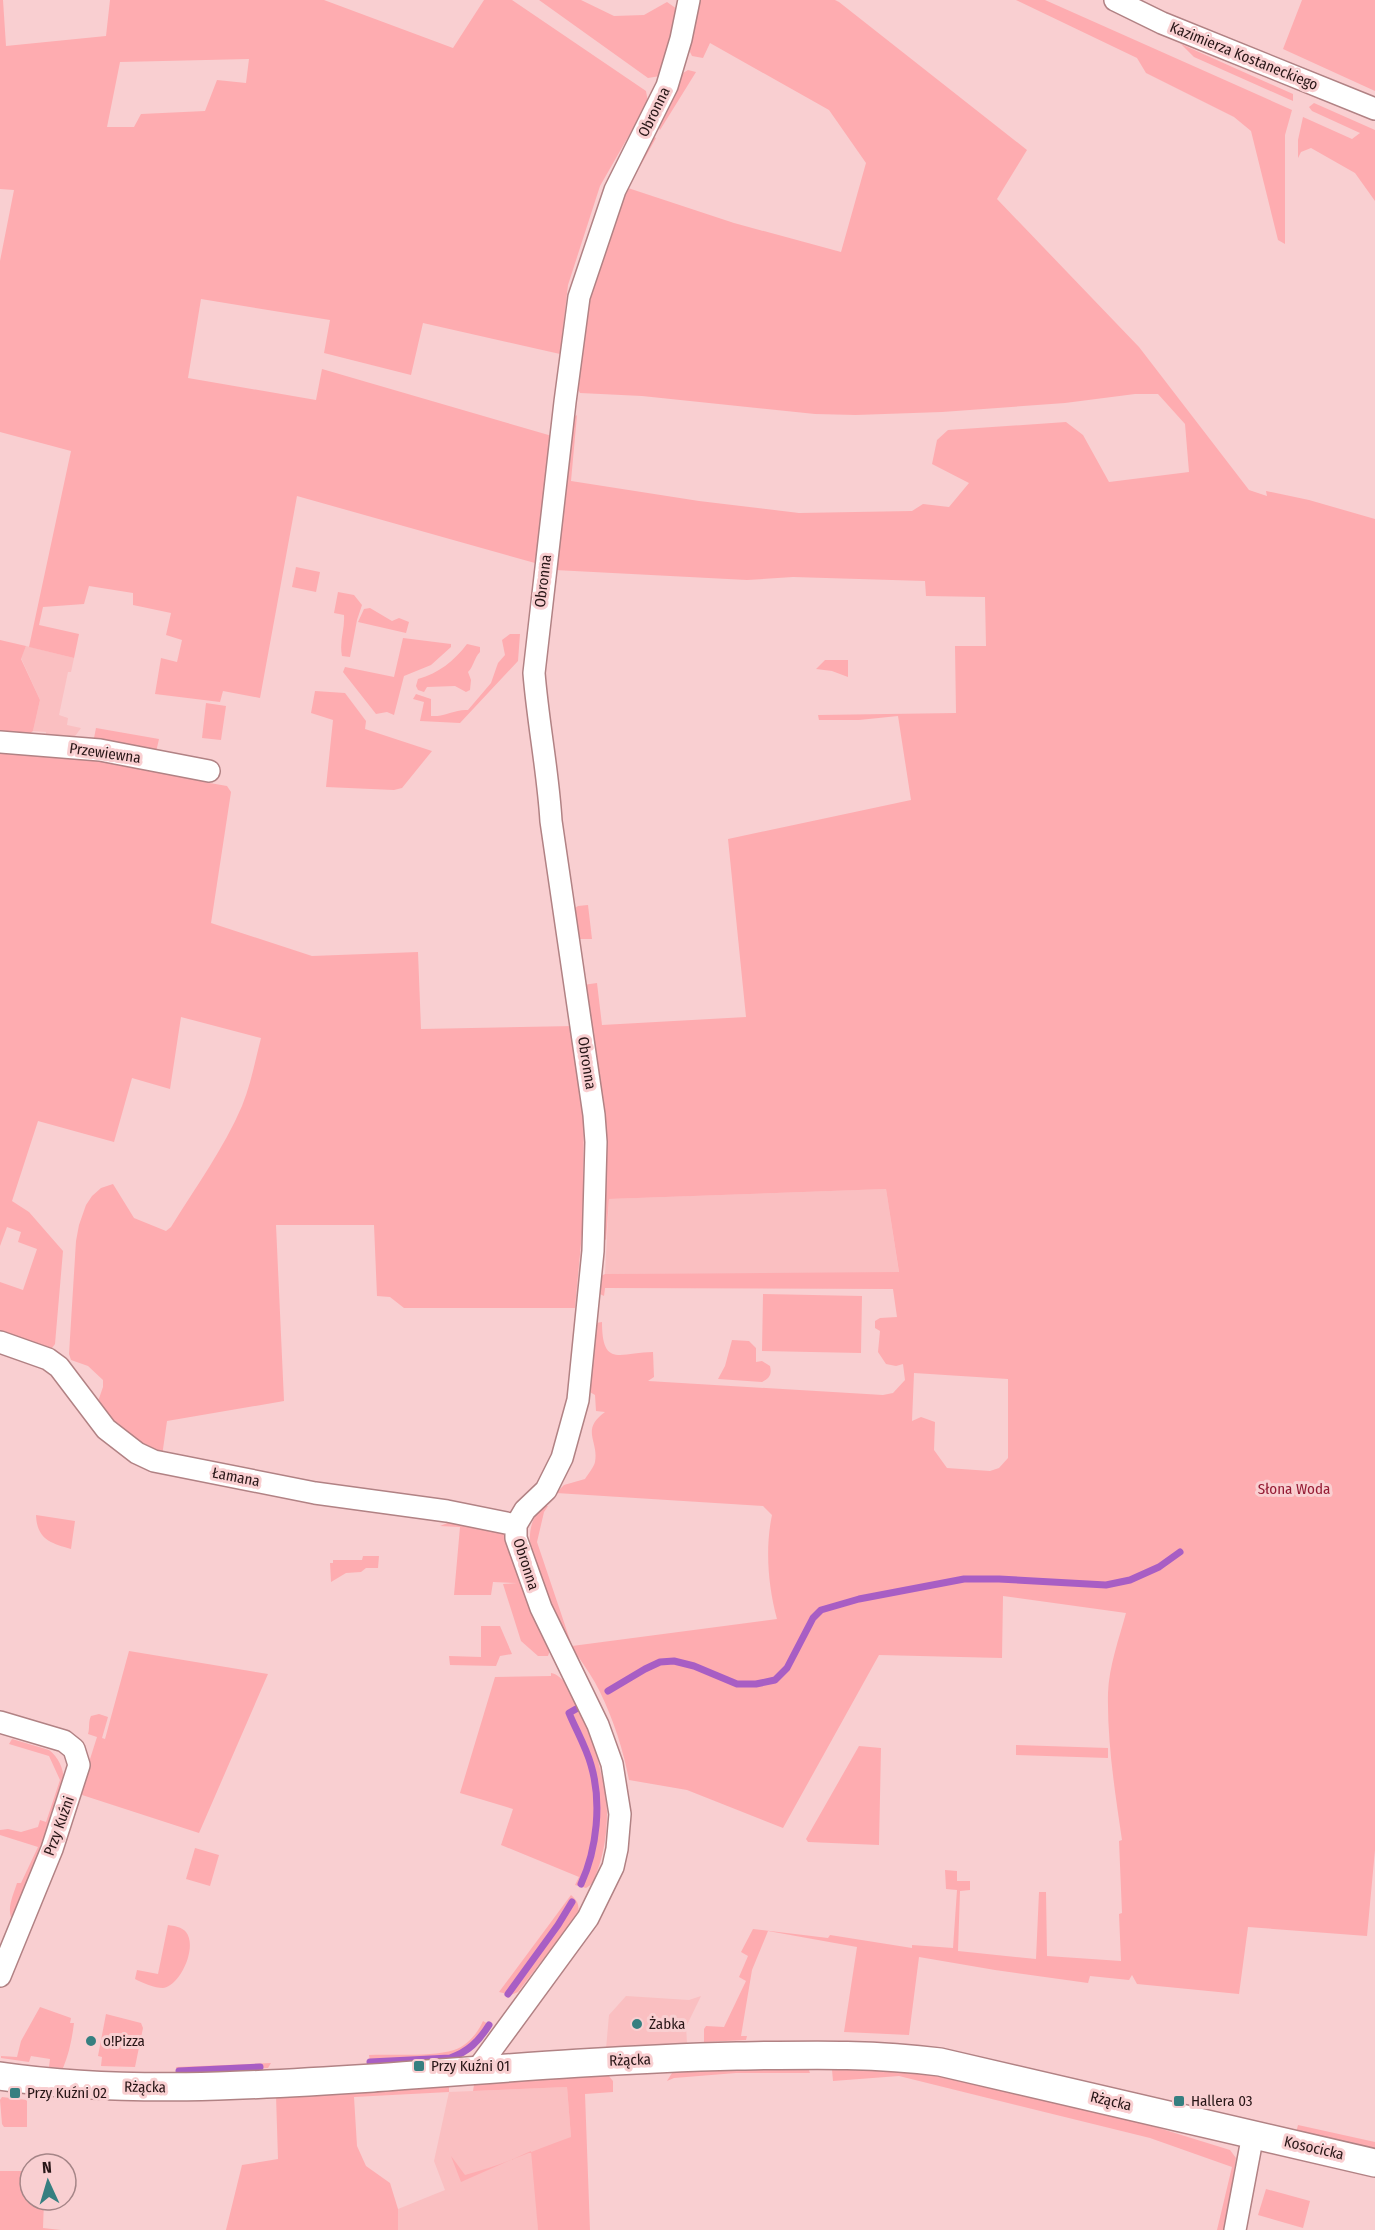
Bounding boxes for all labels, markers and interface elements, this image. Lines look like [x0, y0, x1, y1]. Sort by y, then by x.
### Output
street label: Kazimierza Kostaneckiego [1167, 18, 1321, 94]
street label: Obronna [634, 84, 674, 140]
street label: Obronna [531, 553, 555, 609]
street label: Przewiewna [68, 739, 142, 767]
street label: Obronna [574, 1035, 600, 1091]
street label: Łamana [211, 1464, 261, 1490]
park label: Słona Woda [1258, 1480, 1330, 1498]
street label: Obronna [509, 1536, 543, 1592]
street label: Przy Kuźni [40, 1794, 78, 1858]
place label: Żabka [649, 2015, 685, 2033]
marker: Żabka [630, 2017, 644, 2031]
place label: o!Pizza [103, 2032, 145, 2050]
marker: o!Pizza [84, 2034, 98, 2048]
street label: Rżącka [609, 2050, 651, 2070]
place label: Przy Kuźni 01 [431, 2057, 510, 2075]
marker: Przy Kuźni 01 [412, 2059, 426, 2073]
street label: Rżącka [124, 2078, 166, 2096]
place label: Przy Kuźni 02 [27, 2084, 107, 2102]
marker: Przy Kuźni 02 [8, 2086, 22, 2100]
street label: Rżącka [1089, 2088, 1133, 2114]
place label: Hallera 03 [1191, 2092, 1253, 2110]
marker: Hallera 03 [1172, 2094, 1186, 2108]
street label: Kosocicka [1282, 2132, 1346, 2164]
north arrow [18, 2152, 78, 2212]
text: N [42, 2158, 52, 2177]

